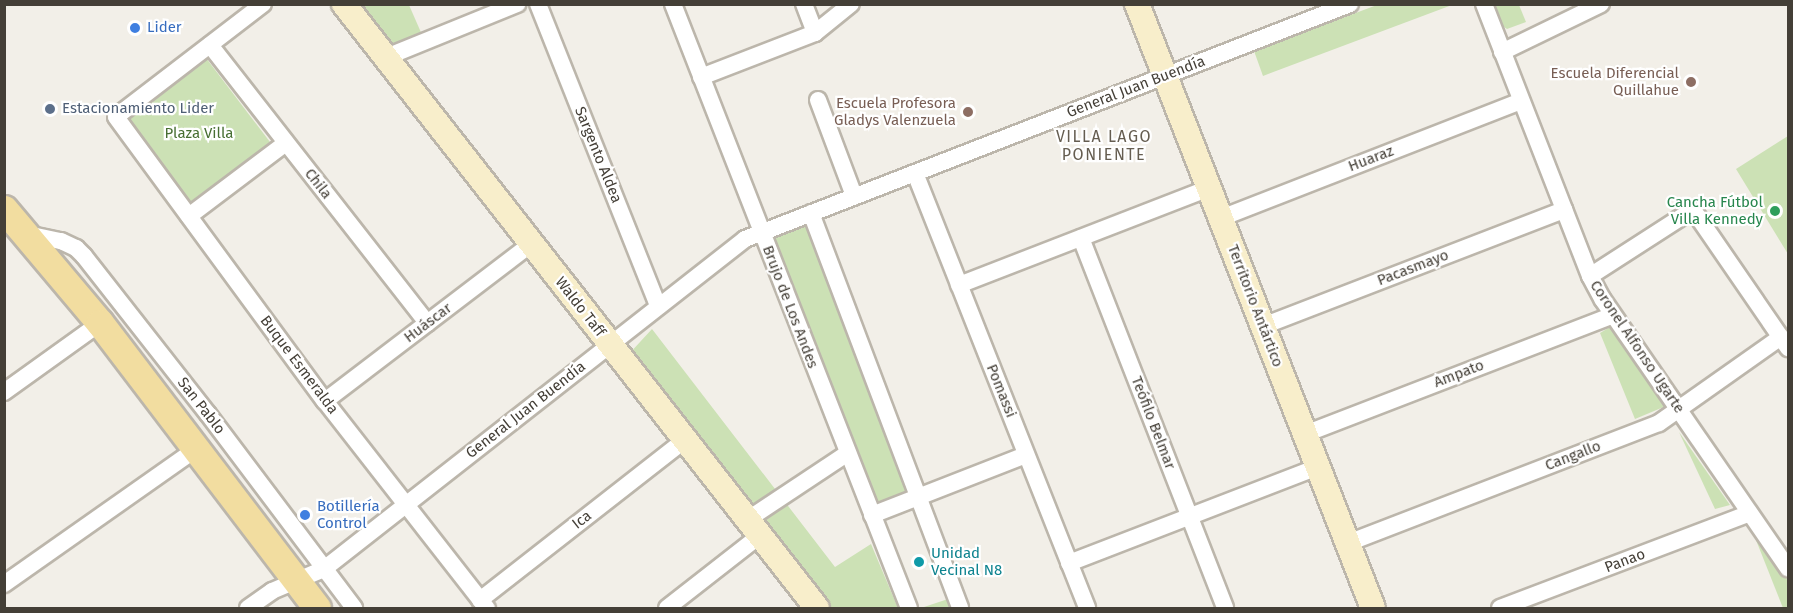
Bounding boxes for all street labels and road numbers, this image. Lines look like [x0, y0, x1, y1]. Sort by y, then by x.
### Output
street label: General Juan Buendía [1064, 52, 1208, 122]
street label: Sargento Aldea [570, 104, 626, 206]
street label: Huaraz [1346, 142, 1396, 176]
street label: Chila [301, 165, 335, 203]
street label: Territorio Antártico [1223, 242, 1287, 370]
street label: Brujo de Los Andes [758, 243, 822, 371]
street label: Pacasmayo [1375, 246, 1451, 290]
street label: Waldo Taff [551, 273, 609, 341]
street label: Coronel Alfonso Ugarte [1586, 277, 1688, 417]
street label: Huáscar [401, 299, 455, 347]
street label: Buque Esmeralda [256, 312, 342, 418]
street label: Ampato [1431, 356, 1487, 392]
street label: General Juan Buendía [463, 358, 589, 462]
street label: Pomassi [982, 362, 1020, 420]
street label: San Pablo [173, 374, 229, 438]
street label: Teófilo Belmar [1127, 374, 1179, 472]
street label: Cangallo [1543, 437, 1603, 475]
street label: Ica [569, 507, 595, 533]
street label: Panao [1602, 545, 1648, 577]

